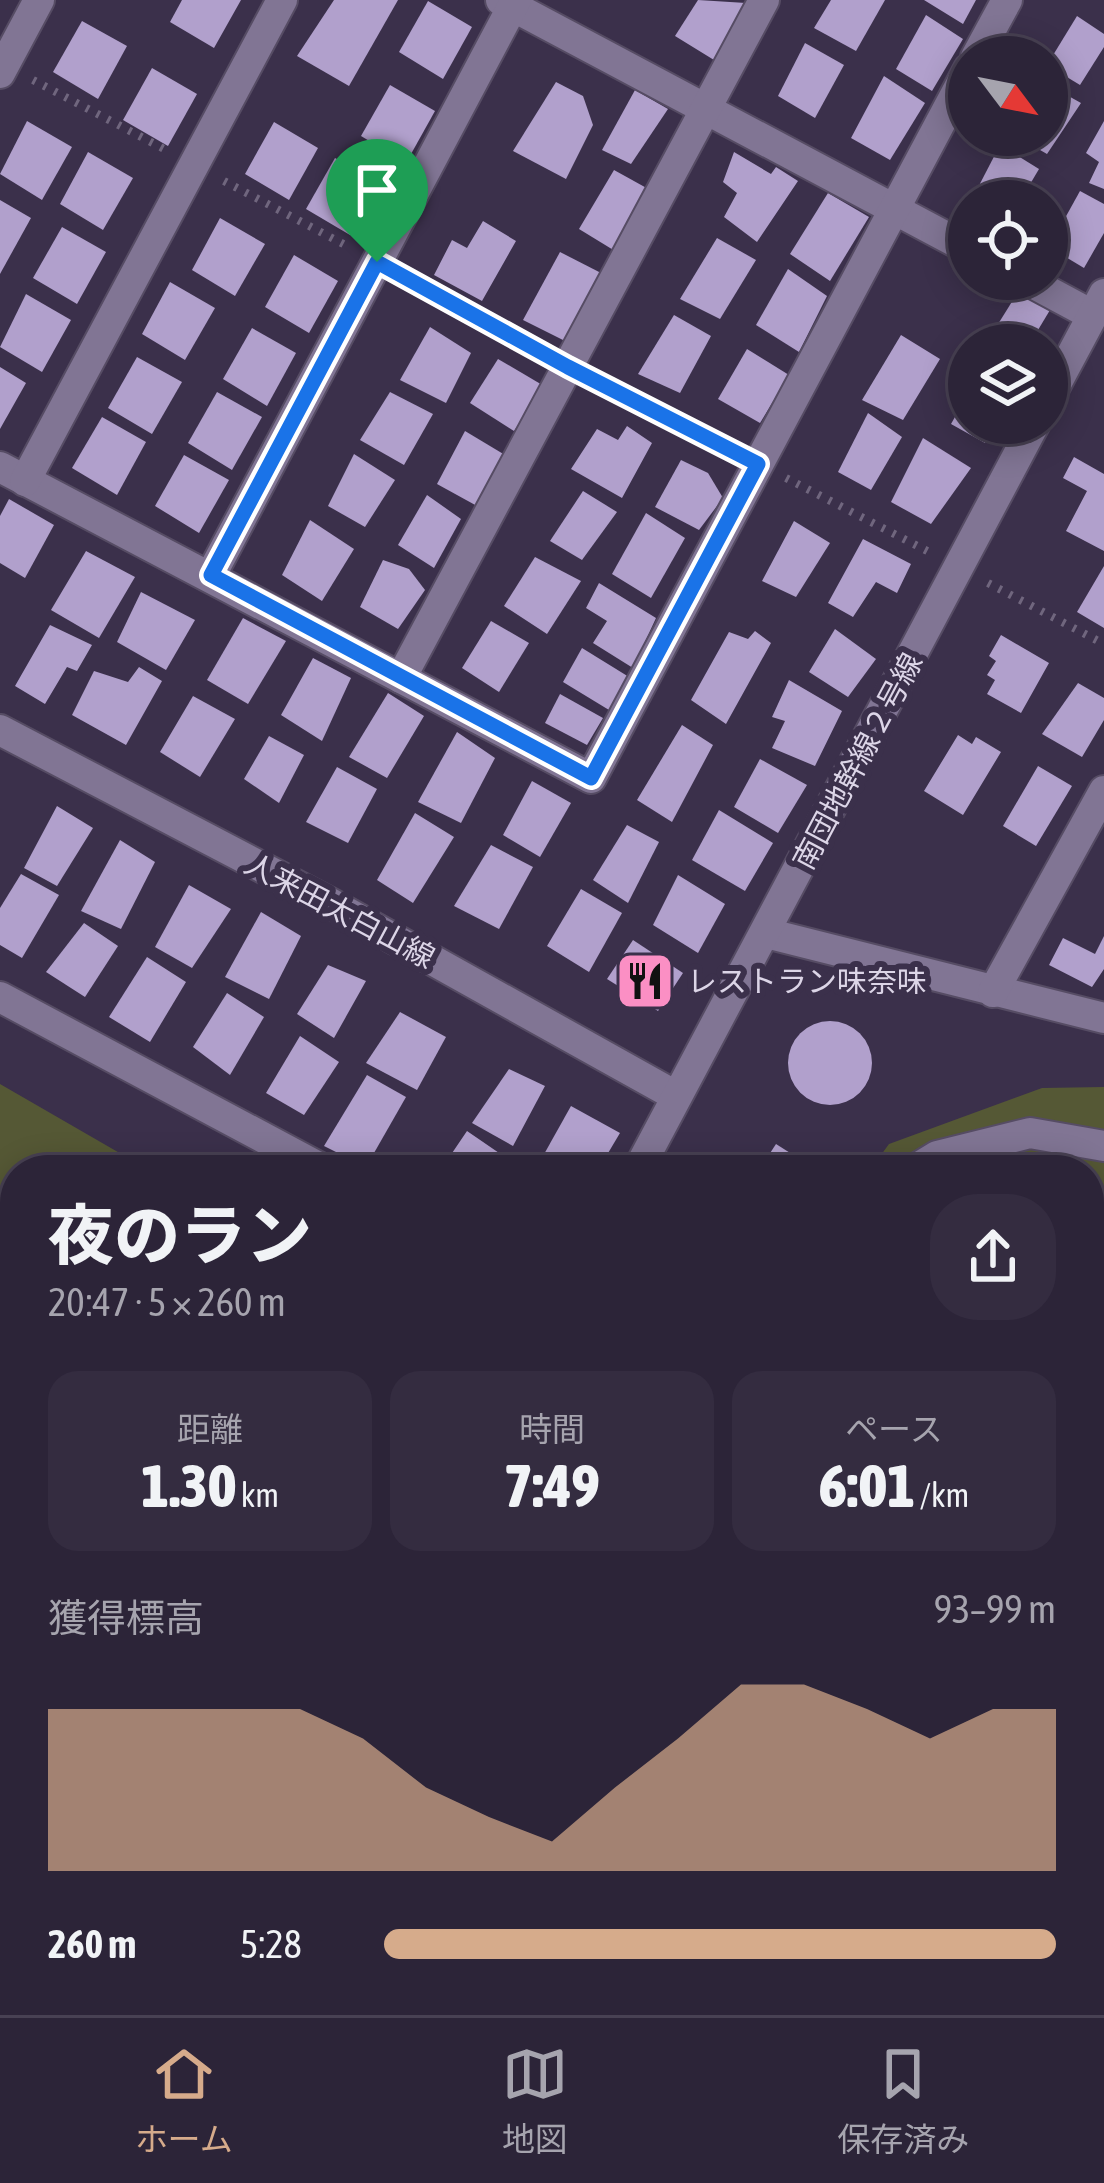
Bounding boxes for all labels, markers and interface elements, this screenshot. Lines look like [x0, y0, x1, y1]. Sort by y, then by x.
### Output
north arrow [948, 36, 1068, 156]
map controls [948, 36, 1068, 444]
pin [326, 139, 428, 262]
icon: arrive [344, 157, 410, 223]
button: locate [948, 180, 1068, 300]
button: layers [948, 324, 1068, 444]
street label: 南団地幹線２号線 [786, 647, 928, 875]
street label: 人来田太白山線 [239, 846, 441, 974]
restaurant icon: レストラン味奈味 [614, 950, 676, 1012]
place label: レストラン味奈味 [687, 964, 927, 998]
button: share [930, 1194, 1056, 1320]
text: 夜のラン [48, 1197, 312, 1273]
text: 20:47 · 5 × 260 m [48, 1280, 286, 1324]
text: 距離 [177, 1410, 243, 1448]
text: 時間 [519, 1410, 585, 1448]
text: ペース [845, 1410, 943, 1448]
text: 1.30 [141, 1451, 236, 1520]
text: 7:49 [504, 1451, 600, 1520]
text: 6:01 [819, 1451, 915, 1520]
text: km [236, 1476, 279, 1514]
text: /km [915, 1476, 969, 1514]
text: 93–99 m [934, 1587, 1056, 1631]
text: 獲得標高 [48, 1596, 204, 1640]
text: 260 m [48, 1922, 136, 1966]
text: 5:28 [240, 1922, 302, 1966]
tab: ホーム [135, 2041, 233, 2161]
tab: 地図 [502, 2041, 568, 2161]
tab: 保存済み [837, 2041, 969, 2161]

